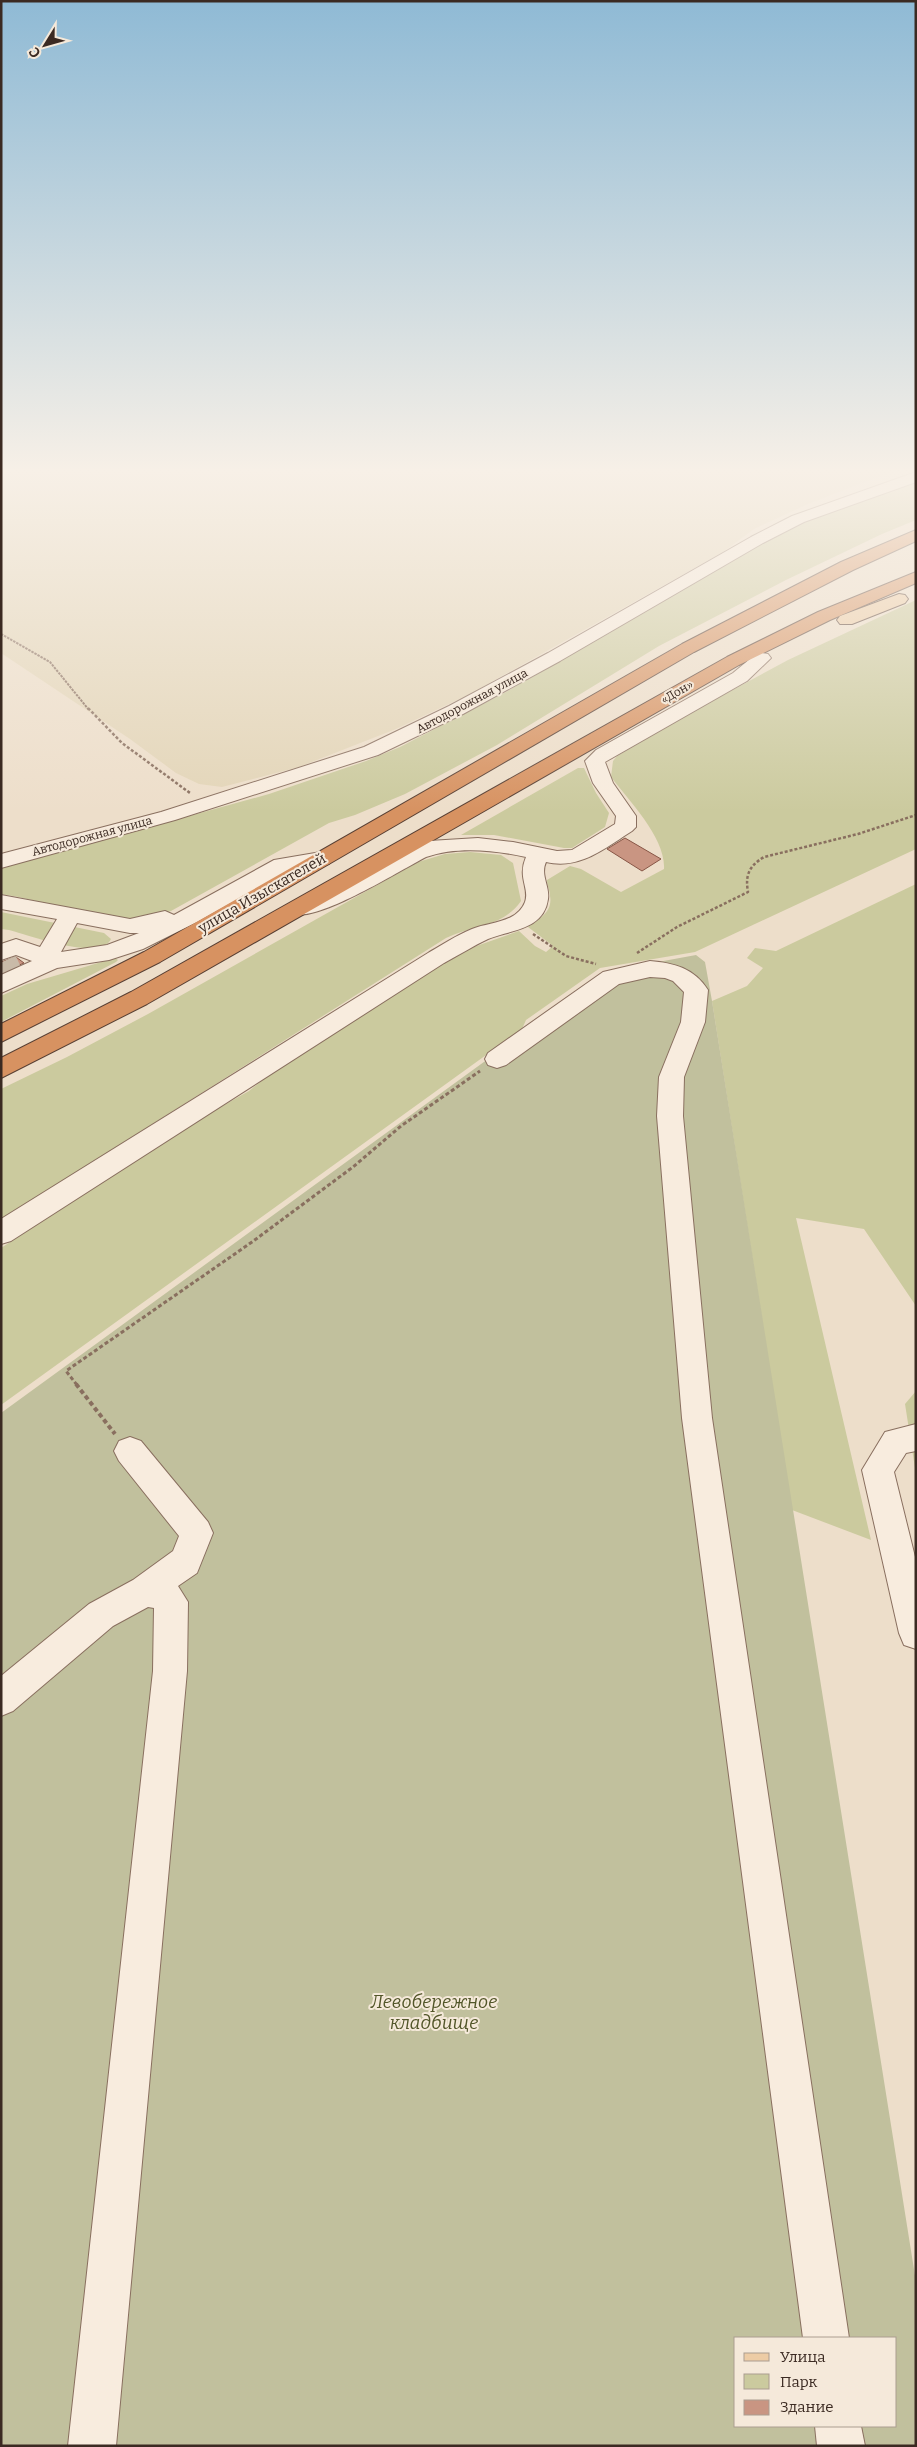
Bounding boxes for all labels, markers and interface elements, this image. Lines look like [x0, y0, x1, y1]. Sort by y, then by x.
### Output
north arrow [20, 20, 70, 70]
text: С [25, 44, 44, 61]
street label: Автодорожная улица [414, 666, 530, 736]
street label: «Дон» [658, 677, 696, 707]
street label: Автодорожная улица [30, 813, 154, 859]
street label: улица Изыскателей [194, 849, 329, 937]
park label: Левобережное кладбище [370, 1991, 497, 2034]
legend [734, 2337, 897, 2427]
text: Улица [780, 2348, 826, 2366]
text: Парк [780, 2373, 818, 2391]
text: Здание [780, 2398, 834, 2416]

